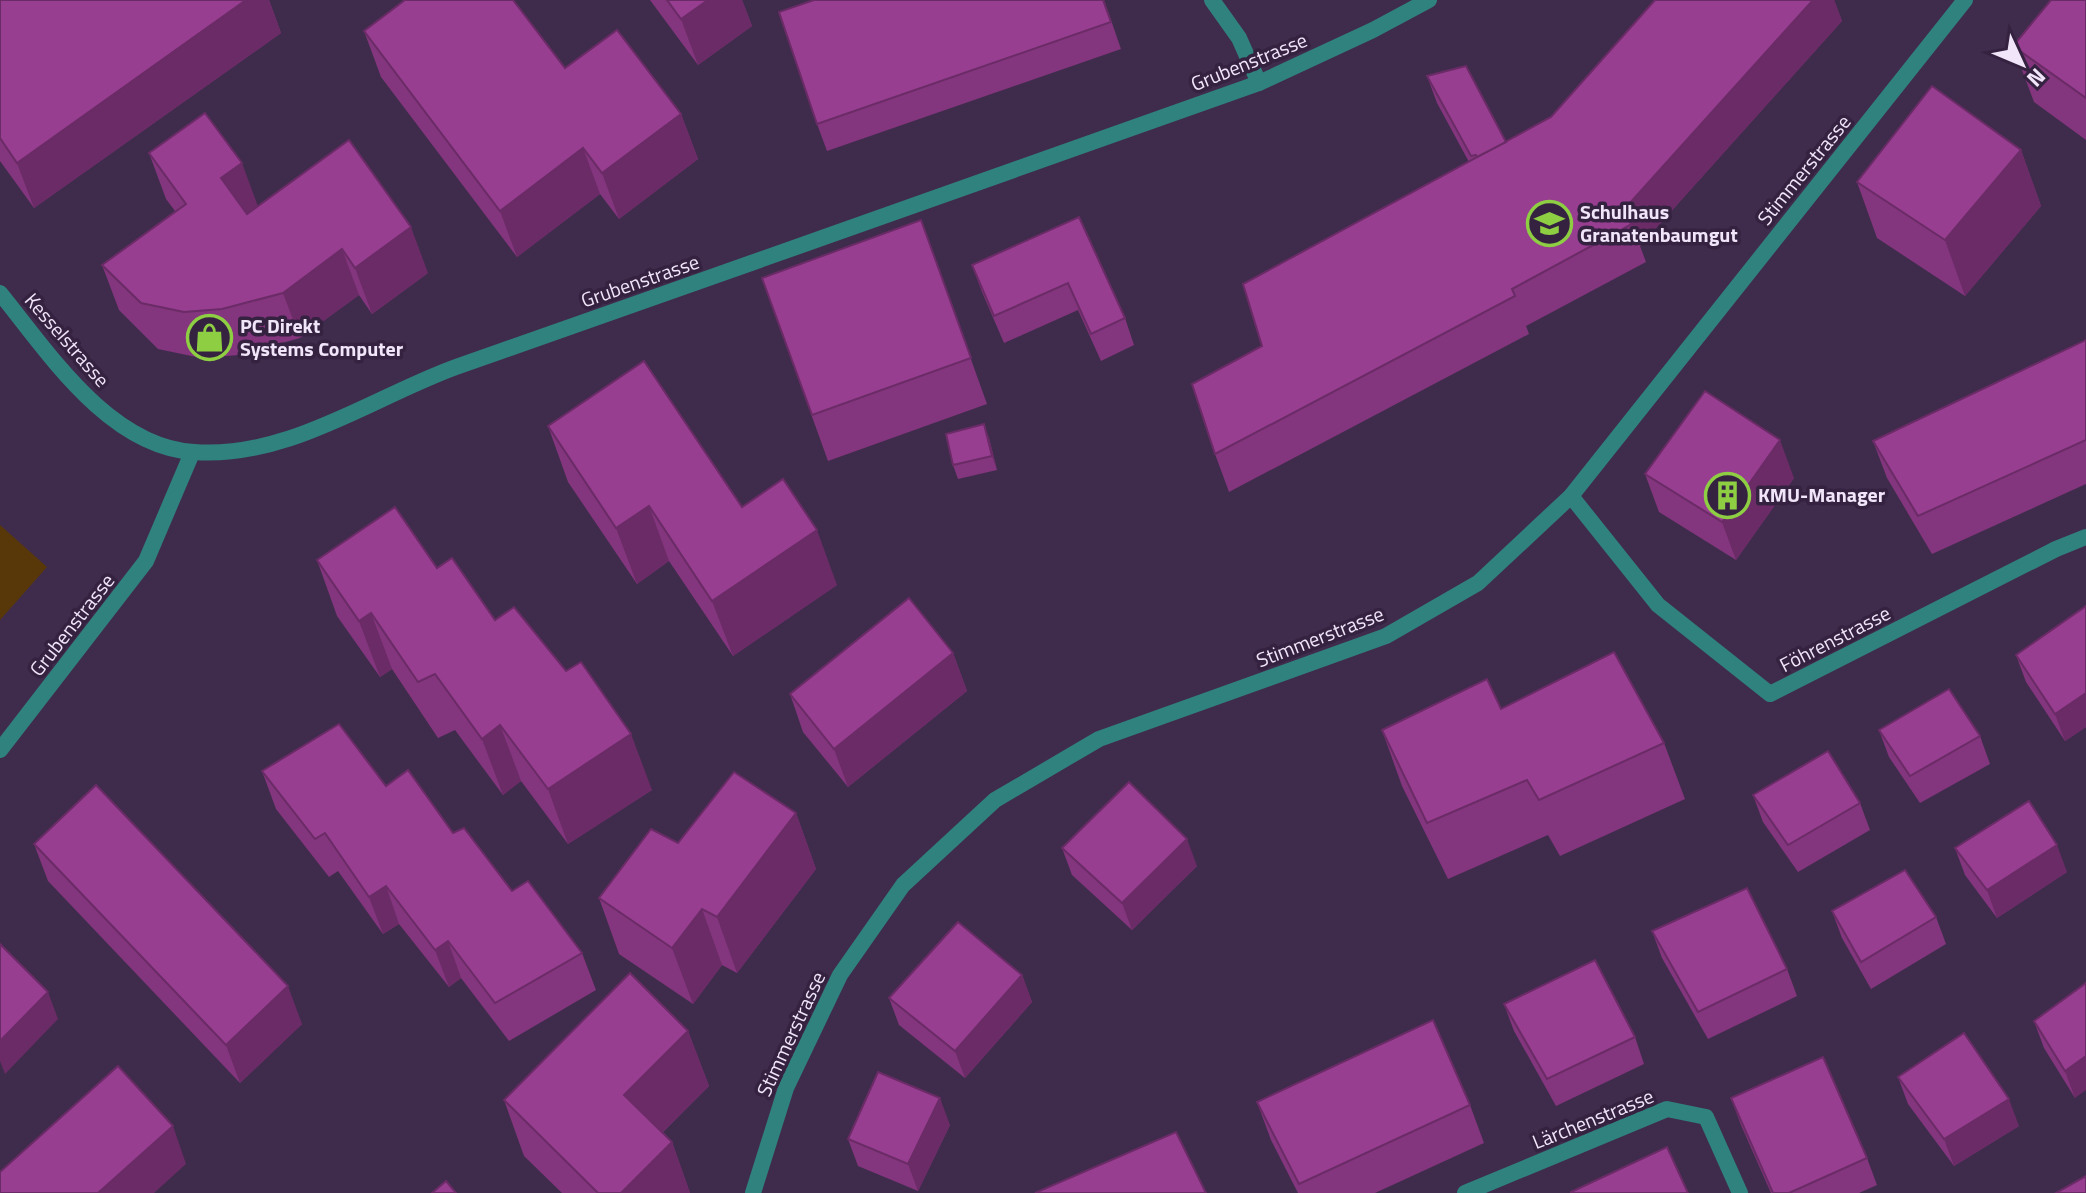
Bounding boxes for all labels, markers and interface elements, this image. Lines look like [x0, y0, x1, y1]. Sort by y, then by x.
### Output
street label: Grubenstrasse [1186, 24, 1312, 99]
north arrow [1982, 24, 2062, 104]
text: N [2019, 61, 2054, 95]
street label: Stimmerstrasse [1749, 108, 1858, 232]
place label: Schulhaus Granatenbaumgut [1580, 196, 1738, 250]
school or university icon: Schulhaus Granatenbaumgut [1525, 199, 1573, 247]
street label: Grubenstrasse [577, 246, 703, 315]
street label: Kesselstrasse [17, 286, 117, 394]
place label: PC Direkt Systems Computer [240, 310, 404, 364]
shop icon: PC Direkt Systems Computer [185, 313, 233, 361]
building icon: KMU-Manager [1703, 471, 1751, 519]
place label: KMU-Manager [1758, 479, 1886, 510]
street label: Grubenstrasse [21, 567, 122, 683]
street label: Föhrenstrasse [1774, 597, 1896, 680]
street label: Stimmerstrasse [1251, 598, 1388, 675]
street label: Stimmerstrasse [748, 966, 833, 1101]
street label: Lärchenstrasse [1527, 1080, 1658, 1157]

